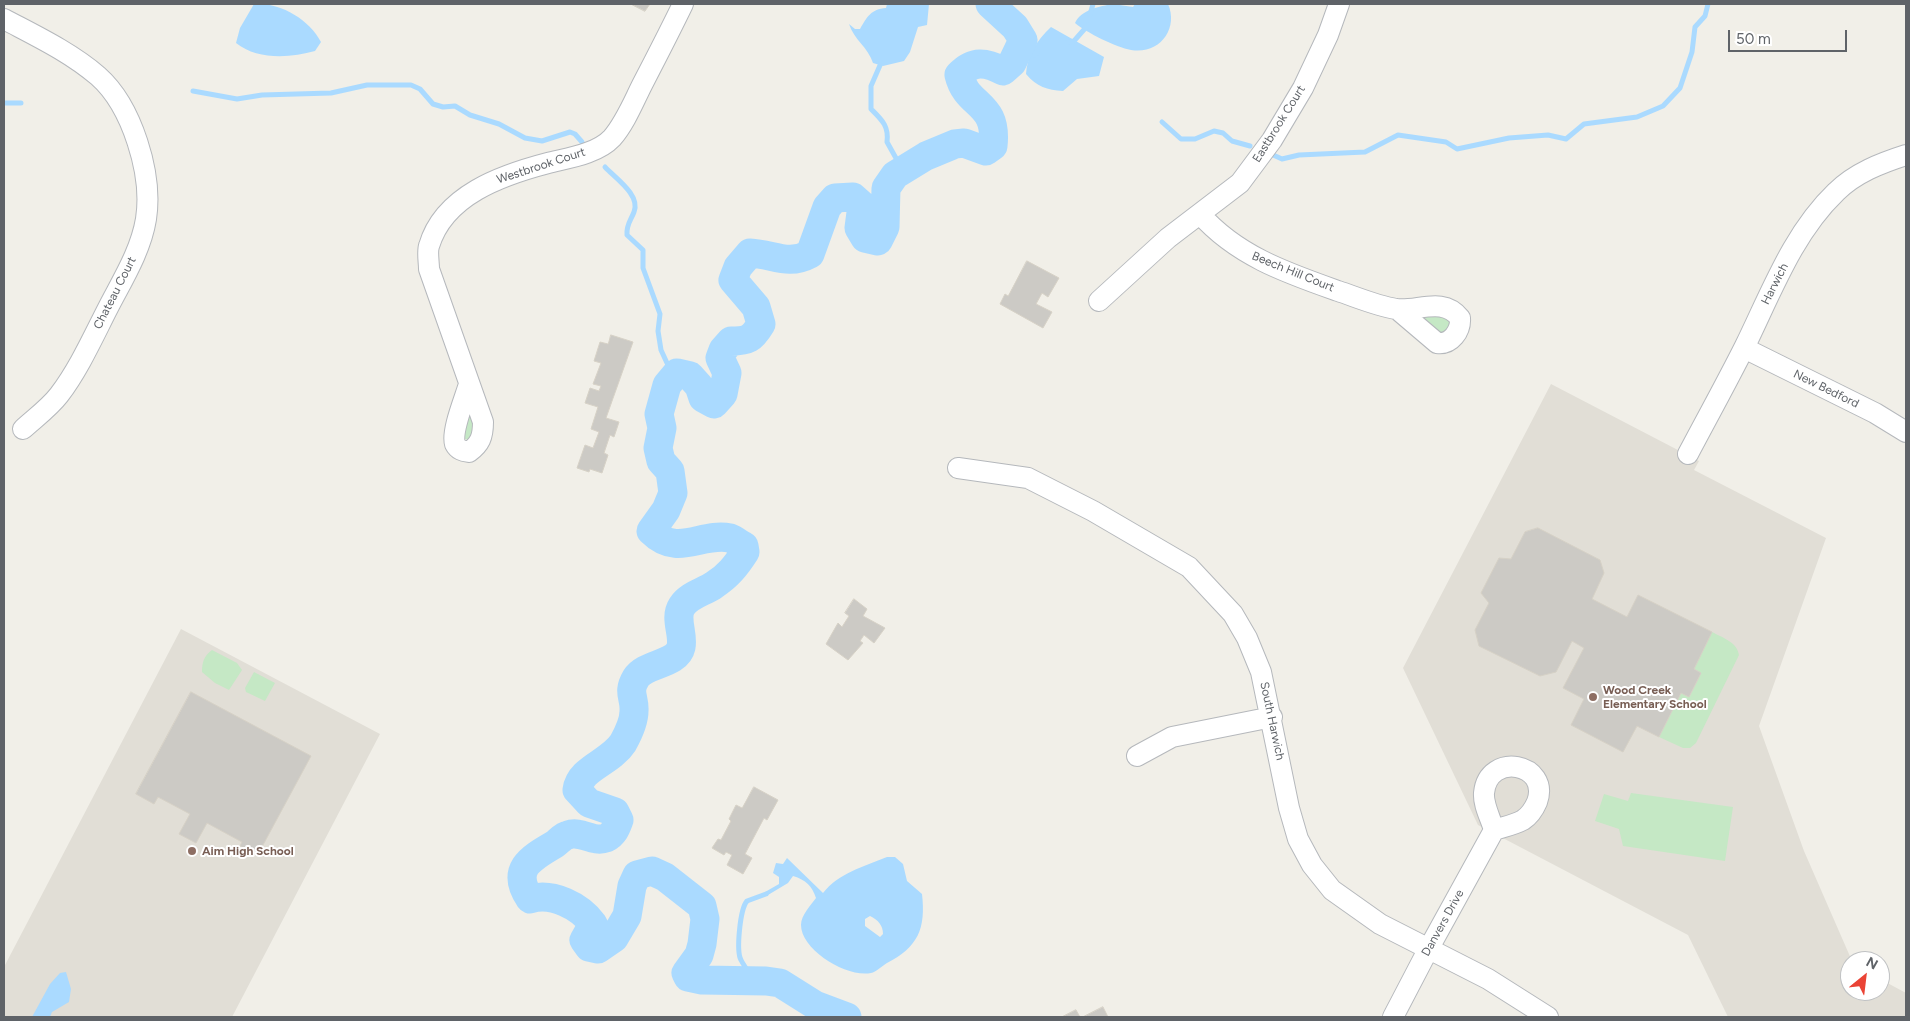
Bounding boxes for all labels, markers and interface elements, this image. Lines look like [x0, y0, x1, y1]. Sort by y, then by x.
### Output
scale bar [1730, 20, 1849, 52]
text: 50 m [1736, 30, 1771, 48]
street label: Eastbrook Court [1250, 83, 1308, 165]
street label: Westbrook Court [495, 145, 587, 187]
street label: Beech Hill Court [1250, 249, 1336, 295]
street label: Chateau Court [91, 254, 139, 332]
street label: Harwich [1758, 261, 1792, 307]
street label: New Bedford [1791, 367, 1861, 411]
street label: South Harwich [1257, 680, 1287, 762]
place label: Wood Creek Elementary School [1603, 683, 1707, 711]
marker: Wood Creek Elementary School [1587, 691, 1599, 703]
place label: Aim High School [202, 844, 294, 858]
marker: Aim High School [186, 845, 198, 857]
street label: Danvers Drive [1419, 887, 1467, 959]
north arrow [1840, 951, 1890, 1001]
text: N [1863, 953, 1881, 973]

